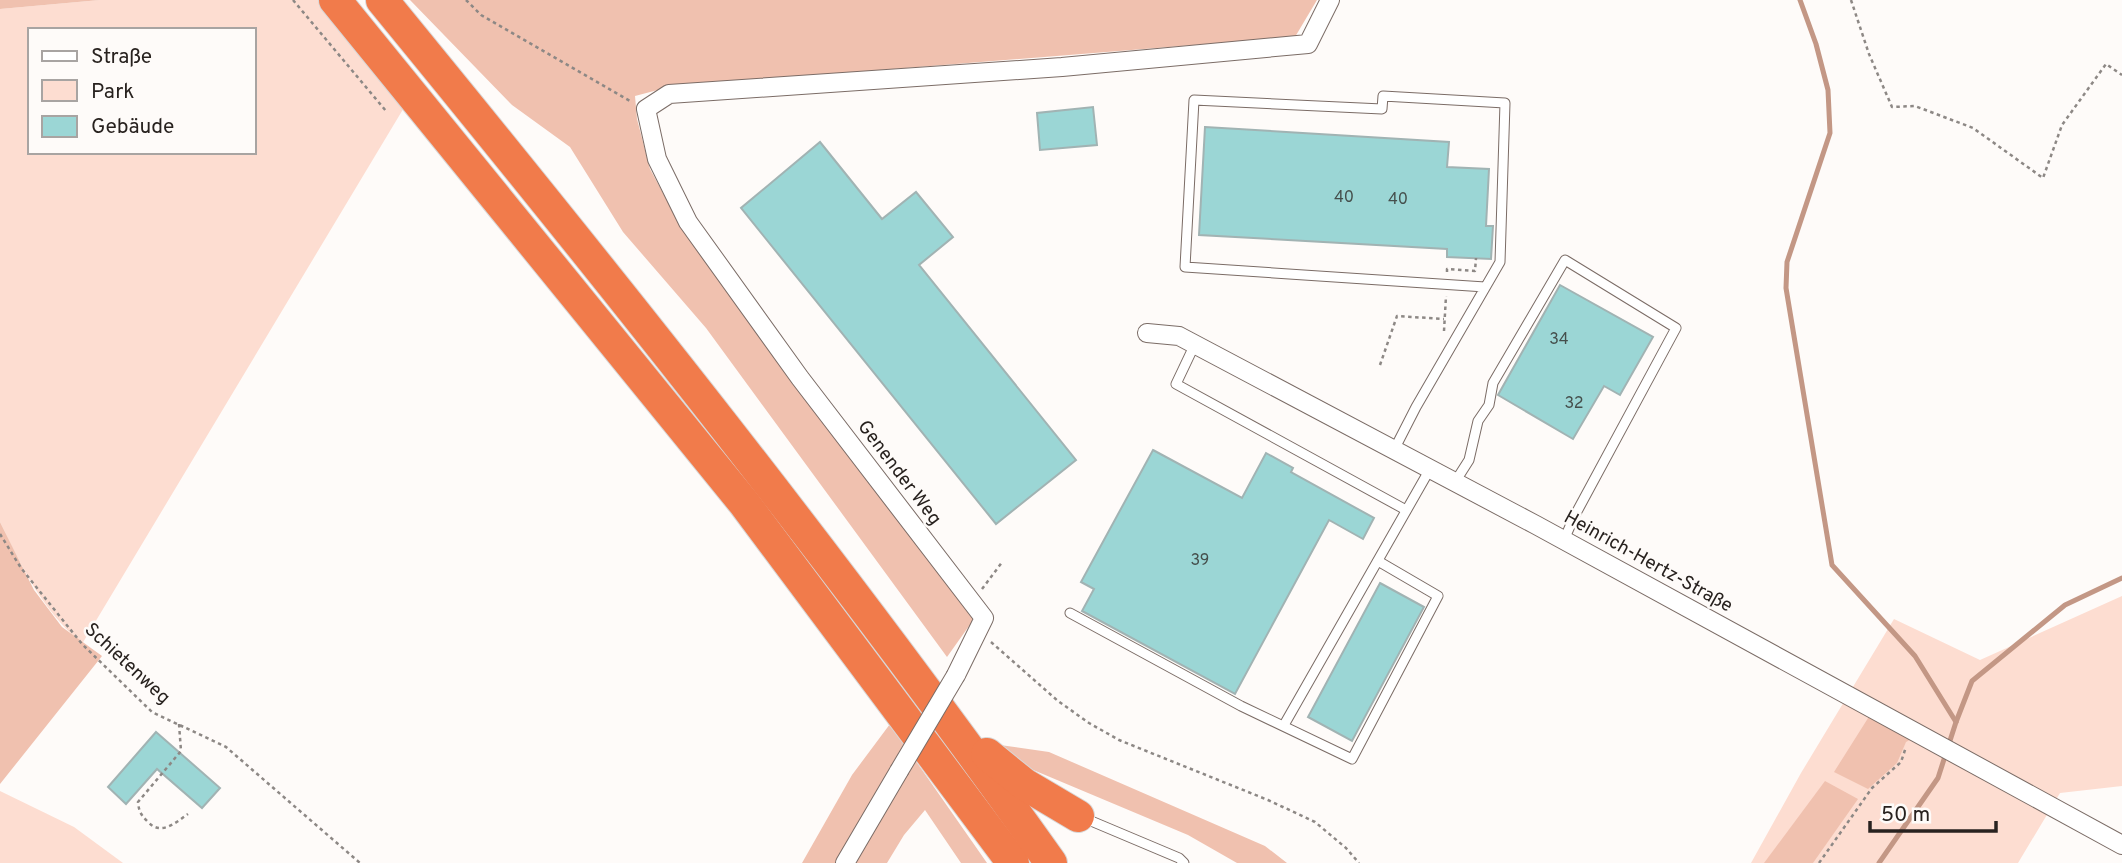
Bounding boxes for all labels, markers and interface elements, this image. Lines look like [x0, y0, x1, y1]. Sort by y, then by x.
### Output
legend [28, 28, 256, 154]
text: Straße [91, 44, 152, 71]
text: Park [91, 79, 134, 106]
text: Gebäude [91, 114, 174, 141]
house number: 40 [1334, 188, 1354, 208]
house number: 40 [1388, 190, 1408, 210]
house number: 34 [1549, 330, 1569, 350]
house number: 32 [1564, 394, 1584, 414]
street label: Genender Weg [852, 416, 946, 530]
street label: Heinrich-Hertz-Straße [1559, 506, 1737, 618]
house number: 39 [1191, 551, 1209, 571]
street label: Schietenweg [79, 618, 175, 710]
scale bar [1870, 790, 1996, 834]
text: 50 m [1881, 802, 1930, 829]

